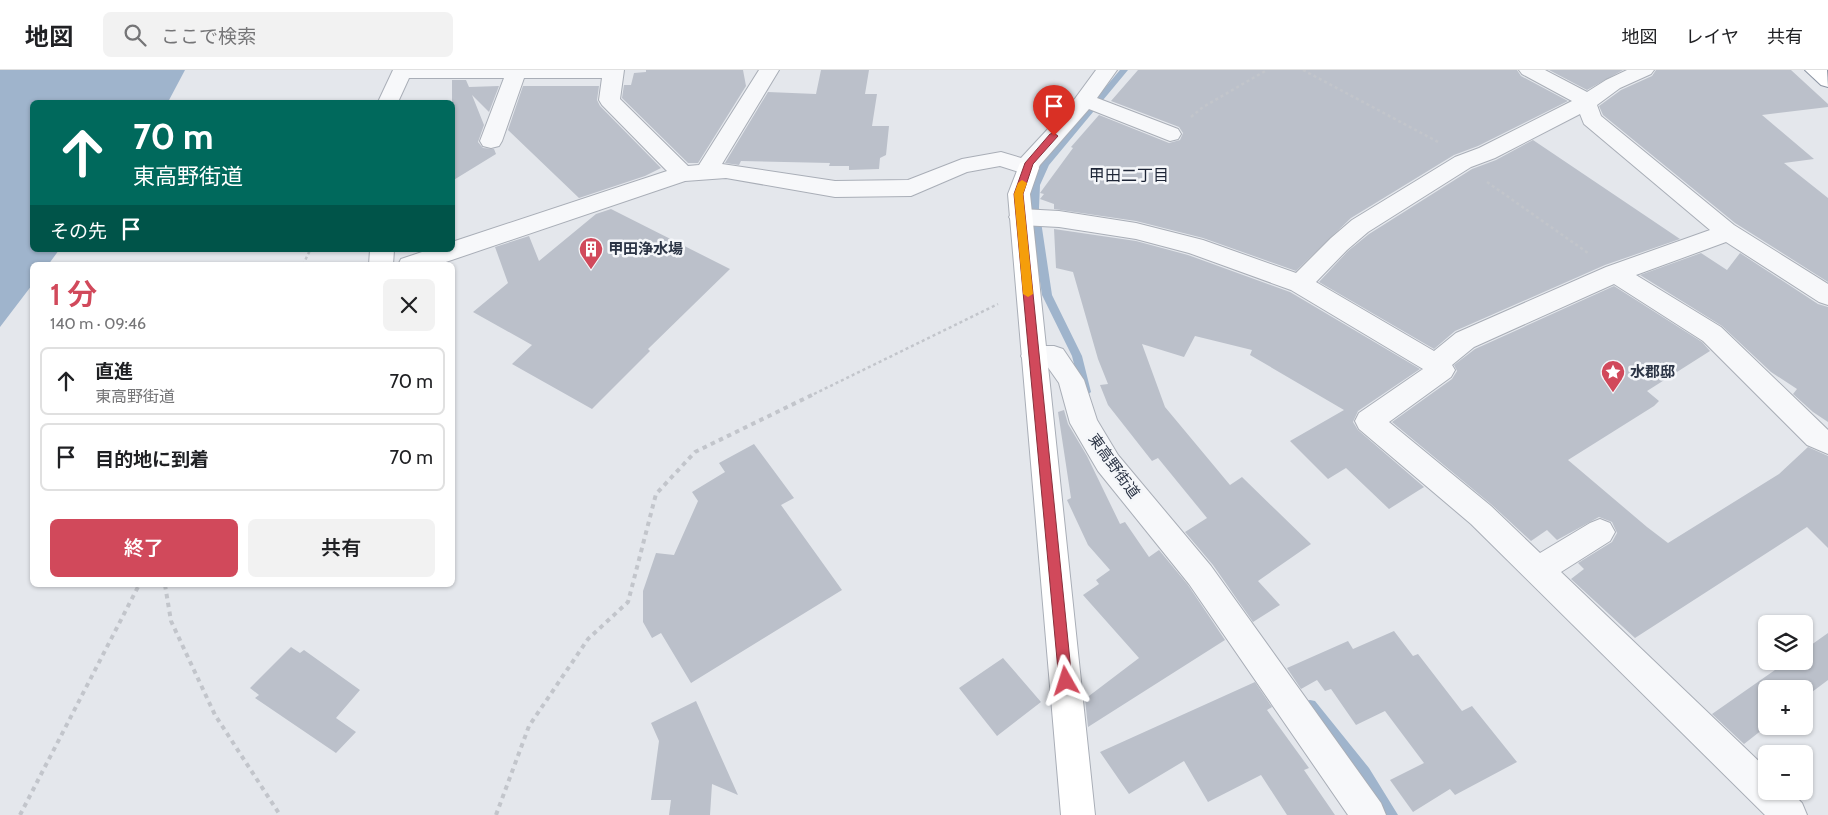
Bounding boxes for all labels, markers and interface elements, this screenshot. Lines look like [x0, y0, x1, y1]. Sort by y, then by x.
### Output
search box [103, 12, 453, 57]
icon: search [121, 21, 149, 49]
text: 地図 [25, 22, 73, 51]
text: ここで検索 [161, 25, 256, 48]
text: 地図 [1622, 26, 1658, 48]
text: レイヤ [1686, 26, 1739, 48]
text: 共有 [1767, 26, 1803, 48]
pin [1033, 85, 1075, 136]
icon: arrive [1040, 92, 1068, 120]
text: 70 m [133, 115, 214, 158]
icon: ahead [50, 120, 115, 185]
text: 東高野街道 [133, 163, 243, 190]
district label: 甲田二丁目 [1089, 166, 1169, 185]
icon: arrive [117, 215, 145, 243]
text: その先 [50, 220, 107, 243]
building icon: 甲田浄水場 [578, 236, 604, 270]
place label: 甲田浄水場 [608, 240, 683, 258]
text: 1 分 [50, 276, 97, 313]
button: close [383, 279, 435, 331]
text: 140 m · 09:46 [50, 314, 146, 333]
place icon: 水郡邸 [1600, 359, 1626, 393]
text: 直進 [95, 360, 133, 383]
place label: 水郡邸 [1630, 363, 1675, 381]
icon: ahead [52, 367, 80, 395]
text: 70 m [389, 370, 433, 393]
text: 東高野街道 [95, 387, 175, 406]
street label: 東高野街道 [1085, 430, 1143, 502]
icon: arrive [52, 443, 80, 471]
text: 70 m [389, 446, 433, 469]
text: 目的地に到着 [95, 448, 209, 471]
button: 終了 [50, 519, 238, 577]
button: 共有 [248, 519, 435, 577]
map controls [1758, 615, 1813, 800]
button: layers [1758, 615, 1813, 670]
position arrow [1039, 654, 1091, 706]
button: + [1758, 680, 1813, 735]
button: − [1758, 745, 1813, 800]

